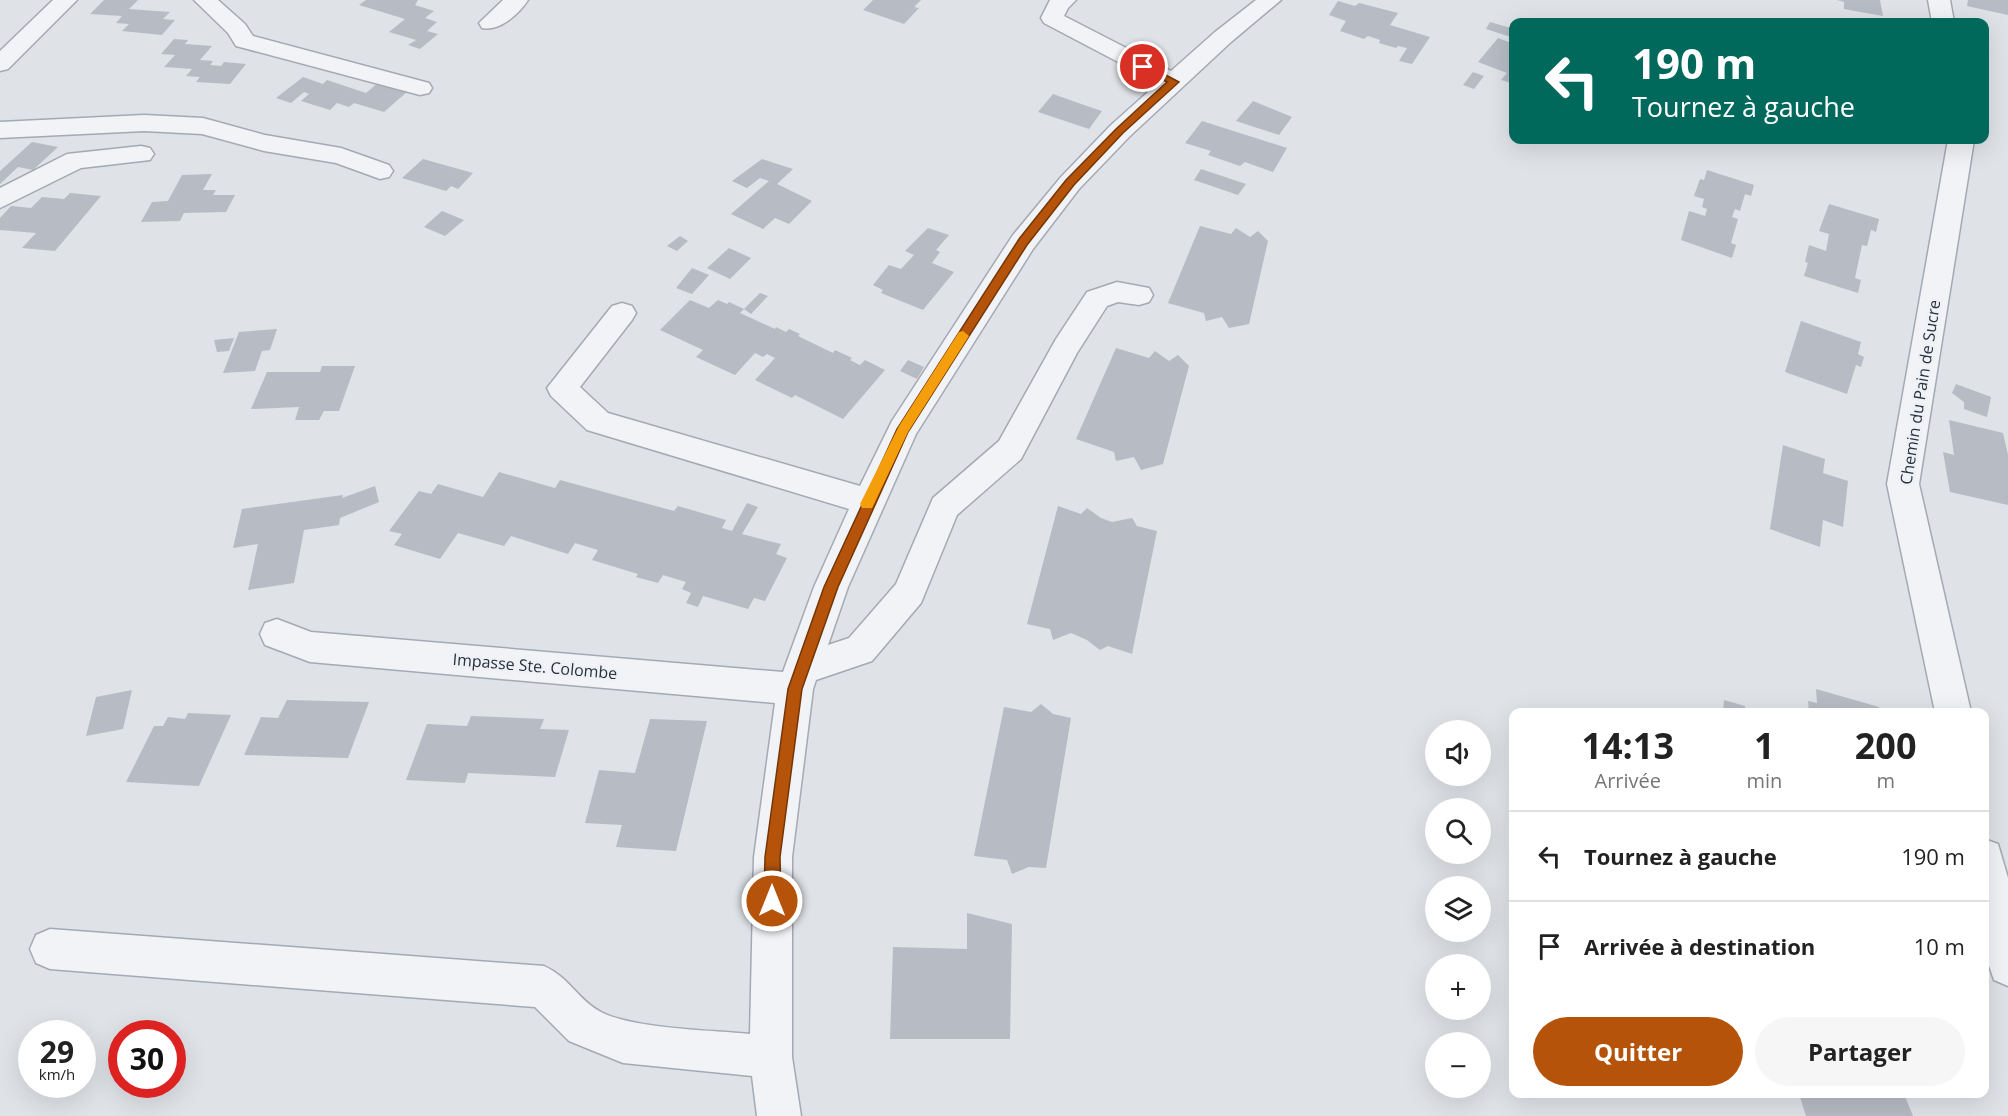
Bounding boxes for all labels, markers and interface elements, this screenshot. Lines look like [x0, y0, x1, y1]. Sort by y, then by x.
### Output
text: 190 m [1632, 34, 1756, 91]
pin [1117, 41, 1168, 92]
icon: left [1533, 42, 1611, 120]
icon: arrive [1126, 50, 1159, 83]
text: Tournez à gauche [1632, 88, 1855, 125]
street label: Chemin du Pain de Sucre [1895, 298, 1945, 486]
street label: Impasse Ste. Colombe [452, 648, 618, 684]
map controls [1425, 720, 1491, 1098]
button: sound [1425, 720, 1491, 786]
text: 14:13 [1581, 721, 1674, 770]
text: 1 [1754, 721, 1775, 770]
text: 200 [1855, 721, 1917, 770]
text: Arrivée [1594, 767, 1661, 794]
text: min [1746, 767, 1782, 794]
text: m [1876, 767, 1895, 794]
button: search [1425, 798, 1491, 864]
icon: left [1533, 840, 1566, 873]
text: Tournez à gauche [1584, 841, 1777, 871]
text: 190 m [1901, 841, 1965, 871]
position arrow [740, 869, 804, 933]
button: layers [1425, 876, 1491, 942]
icon: arrive [1533, 930, 1566, 963]
text: Arrivée à destination [1584, 931, 1815, 961]
text: 10 m [1914, 931, 1965, 961]
button: + [1425, 954, 1491, 1020]
button: Quitter [1533, 1017, 1743, 1086]
button: Partager [1755, 1017, 1965, 1086]
speed limit sign: 30 [108, 1020, 186, 1098]
text: 29 [40, 1031, 74, 1072]
button: − [1425, 1032, 1491, 1098]
text: km/h [39, 1064, 75, 1084]

